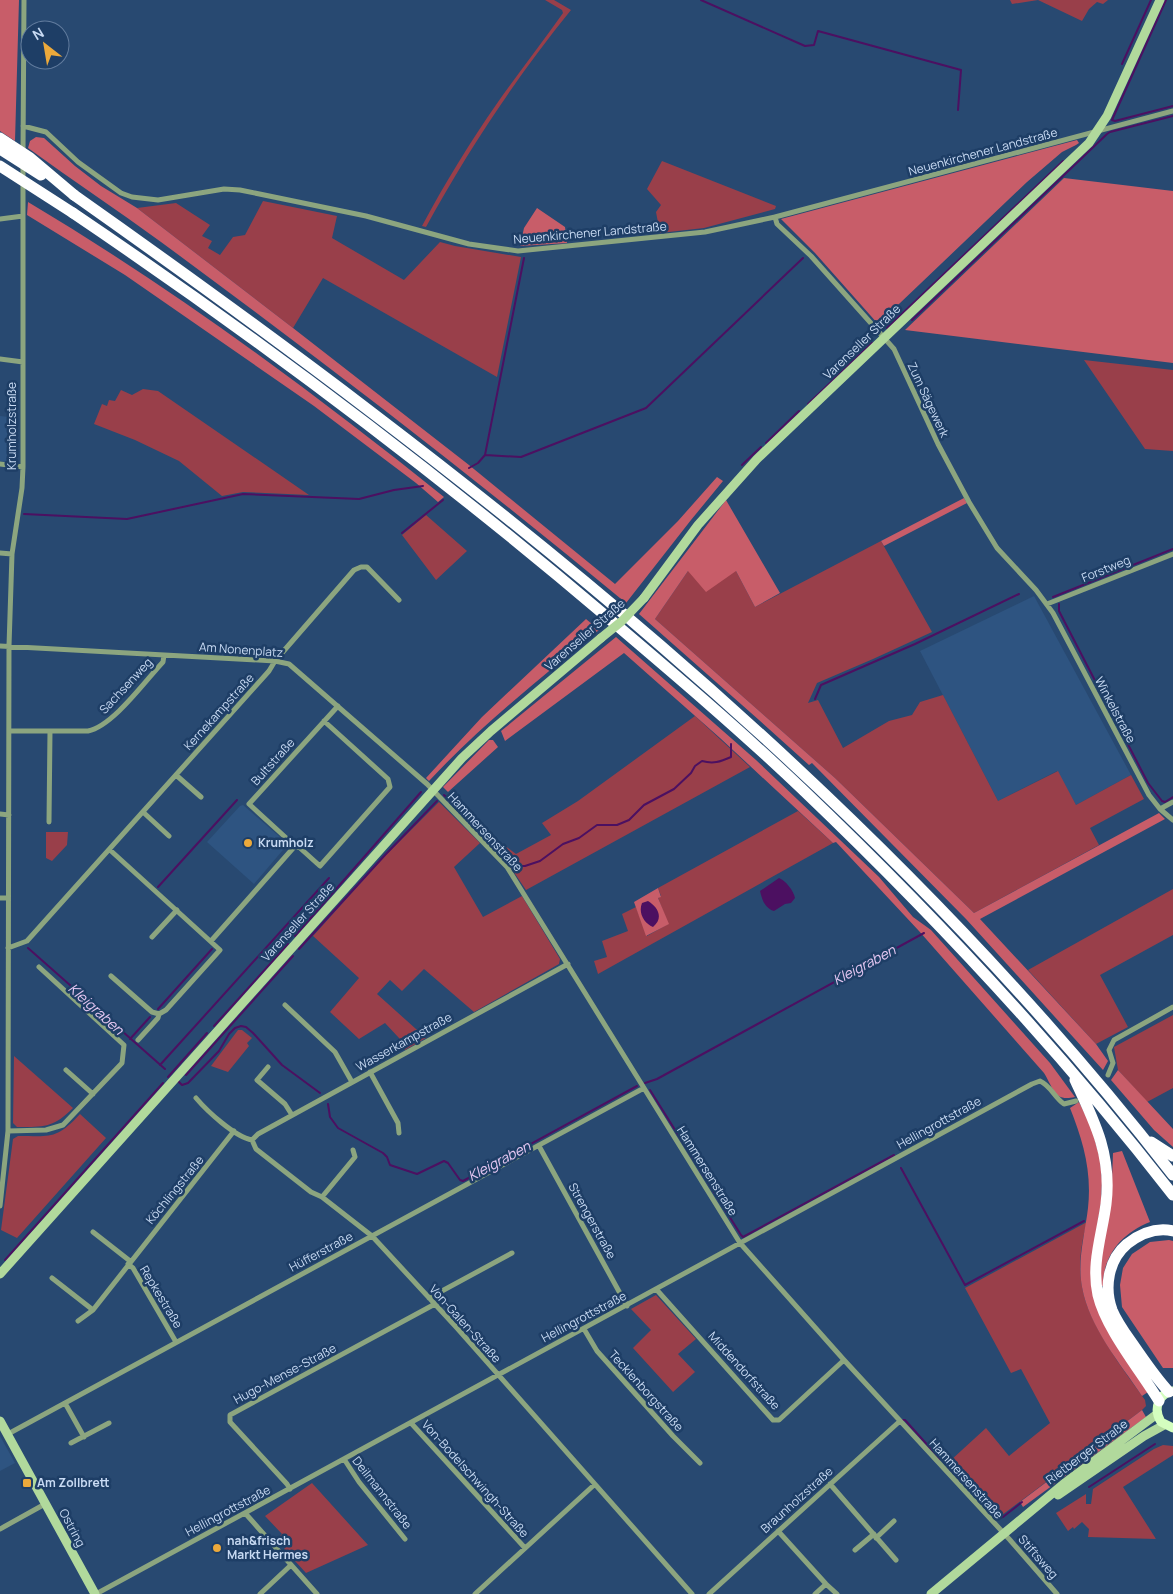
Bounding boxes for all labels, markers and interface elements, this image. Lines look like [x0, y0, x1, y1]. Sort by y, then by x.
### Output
north arrow [20, 20, 70, 70]
text: N [29, 23, 47, 44]
street label: Neuenkirchener Landstraße [906, 123, 1059, 180]
street label: Neuenkirchener Landstraße [513, 217, 667, 248]
street label: Varenseller Straße [819, 300, 904, 383]
street label: Zum Sägewerk [904, 359, 954, 441]
street label: Krumholzstraße [3, 382, 20, 470]
street label: Forstweg [1079, 551, 1133, 586]
street label: Varenseller Straße [541, 595, 628, 674]
street label: Am Nonenplatz [198, 638, 284, 661]
street label: Sachsenweg [95, 654, 156, 717]
street label: Kernekampstraße [180, 670, 258, 754]
street label: Winkelstraße [1091, 674, 1140, 746]
street label: Bultstraße [247, 734, 298, 789]
street label: Hammersenstraße [444, 788, 527, 875]
place label: Krumholz [258, 834, 314, 851]
marker: Krumholz [242, 837, 254, 849]
street label: Varenseller Straße [257, 878, 338, 965]
water label: Kleigraben [829, 940, 899, 989]
water label: Kleigraben [65, 979, 129, 1039]
street label: Wasserkampstraße [353, 1008, 455, 1075]
street label: Hellingrottstraße [893, 1092, 984, 1153]
street label: Hammersenstraße [673, 1123, 742, 1219]
water label: Kleigraben [464, 1136, 534, 1185]
street label: Köchlingstraße [142, 1152, 207, 1227]
street label: Strengerstraße [564, 1180, 620, 1262]
street label: Hüfferstraße [286, 1228, 356, 1276]
street label: Repkestraße [136, 1262, 187, 1331]
street label: Von-Galen-Straße [426, 1281, 505, 1366]
street label: Hellingrottstraße [538, 1287, 629, 1346]
street label: Middendorfstraße [705, 1328, 784, 1413]
street label: Hugo-Mense-Straße [230, 1339, 339, 1408]
street label: Tecklenborgstraße [605, 1346, 687, 1435]
street label: Rietberger Straße [1042, 1415, 1131, 1488]
street label: Von-Bodelschwingh-Straße [418, 1416, 533, 1541]
street label: Hammersenstraße [926, 1435, 1007, 1522]
street label: Deilmannstraße [349, 1453, 416, 1533]
street label: Braunholzstraße [757, 1463, 836, 1537]
place label: Am Zollbrett [37, 1474, 110, 1491]
marker: Am Zollbrett [21, 1477, 33, 1489]
street label: Hellingrottstraße [182, 1481, 273, 1540]
street label: Ostring [55, 1506, 90, 1550]
street label: Stiftsweg [1015, 1531, 1062, 1582]
place label: nah&frisch Markt Hermes [227, 1532, 309, 1563]
marker: nah&frisch Markt Hermes [211, 1542, 223, 1554]

